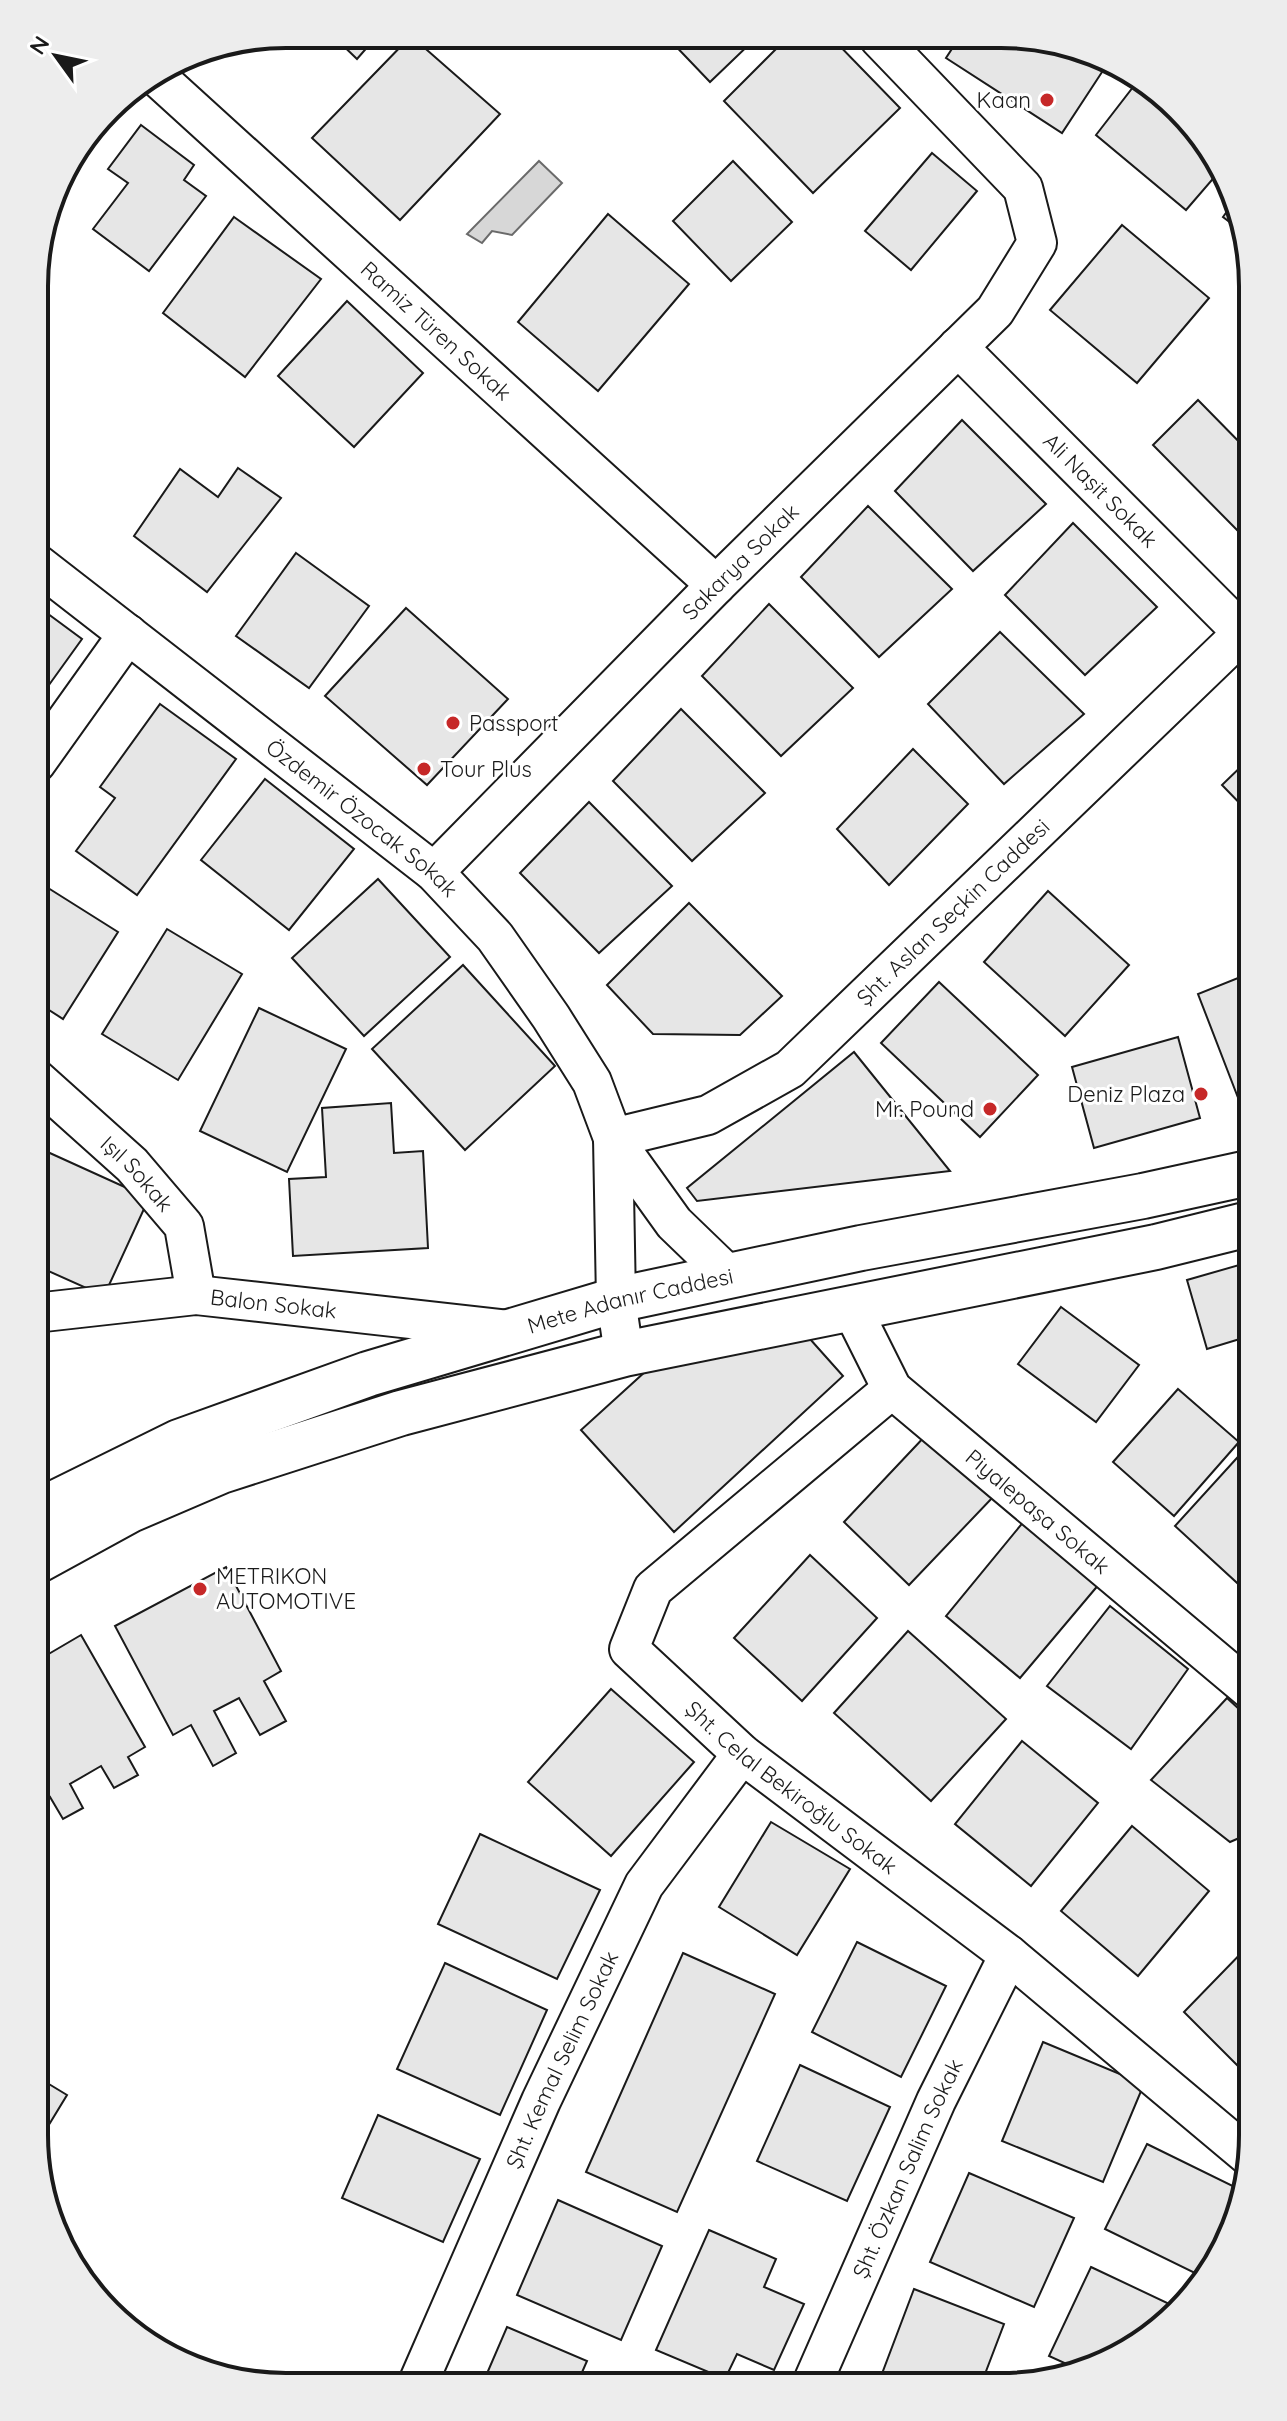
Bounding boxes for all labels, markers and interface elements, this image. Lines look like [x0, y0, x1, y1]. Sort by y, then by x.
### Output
north arrow [16, 16, 96, 96]
text: N [23, 31, 55, 60]
place label: Kaan [977, 86, 1031, 114]
marker: Kaan [1038, 91, 1056, 109]
street label: Ramiz Türen Sokak [355, 255, 518, 406]
street label: Ali Naşit Sokak [1038, 427, 1164, 553]
street label: Sakarya Sokak [676, 498, 805, 626]
place label: Passport [469, 709, 559, 737]
marker: Passport [444, 714, 462, 732]
street label: Özdemir Özocak Sokak [261, 733, 464, 903]
place label: Tour Plus [440, 755, 532, 783]
marker: Tour Plus [415, 760, 433, 778]
street label: Şht. Aslan Seçkin Caddesi [851, 813, 1055, 1011]
place label: Deniz Plaza [1067, 1080, 1185, 1108]
marker: Deniz Plaza [1192, 1085, 1210, 1103]
place label: Mr. Pound [875, 1095, 974, 1123]
marker: Mr. Pound [981, 1100, 999, 1118]
street label: Işıl Sokak [95, 1130, 179, 1217]
street label: Mete Adanır Caddesi [524, 1262, 736, 1340]
street label: Balon Sokak [209, 1283, 338, 1325]
street label: Piyalepaşa Sokak [960, 1443, 1116, 1580]
place label: METRIKON AUTOMOTIVE [216, 1562, 356, 1615]
marker: METRIKON AUTOMOTIVE [191, 1580, 209, 1598]
street label: Şht. Celal Bekiroğlu Sokak [680, 1695, 903, 1880]
street label: Şht. Kemal Selim Sokak [499, 1946, 624, 2173]
street label: Şht. Özkan Salim Sokak [846, 2054, 969, 2282]

